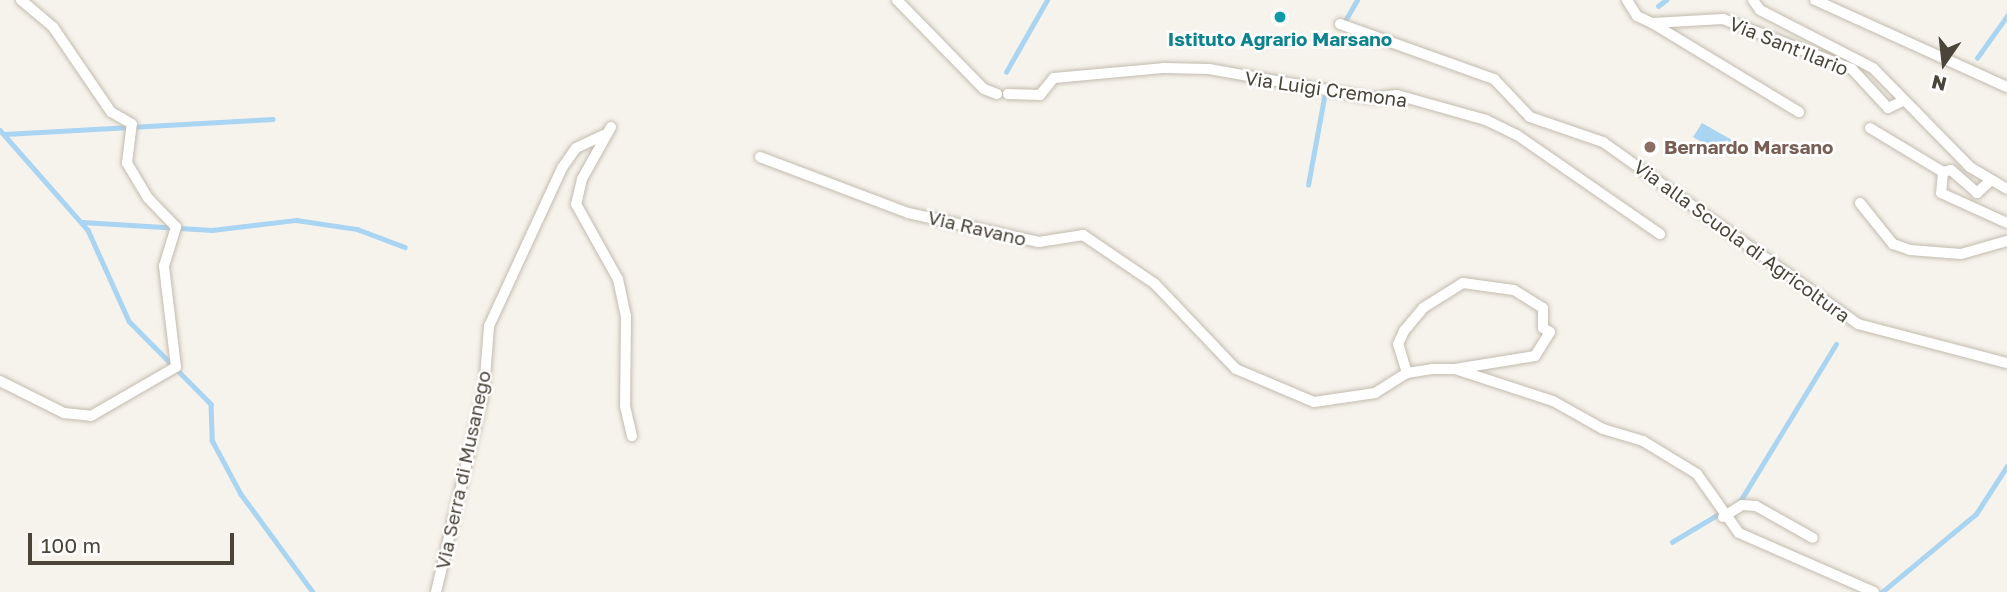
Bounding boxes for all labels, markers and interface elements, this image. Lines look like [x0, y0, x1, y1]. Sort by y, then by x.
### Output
marker: Istituto Agrario Marsano [1272, 9, 1288, 25]
street label: Via Sant'Ilario [1726, 12, 1852, 80]
place label: Istituto Agrario Marsano [1168, 28, 1392, 50]
north arrow [1909, 28, 1979, 98]
street label: Via Luigi Cremona [1243, 66, 1409, 112]
text: N [1929, 71, 1949, 97]
place label: Bernardo Marsano [1664, 136, 1833, 158]
marker: Bernardo Marsano [1642, 139, 1658, 155]
street label: Via alla Scuola di Agricoltura [1630, 155, 1854, 327]
street label: Via Ravano [926, 206, 1028, 250]
street label: Via Serra di Musanego [431, 369, 495, 571]
scale bar [32, 518, 238, 562]
text: 100 m [41, 532, 101, 558]

